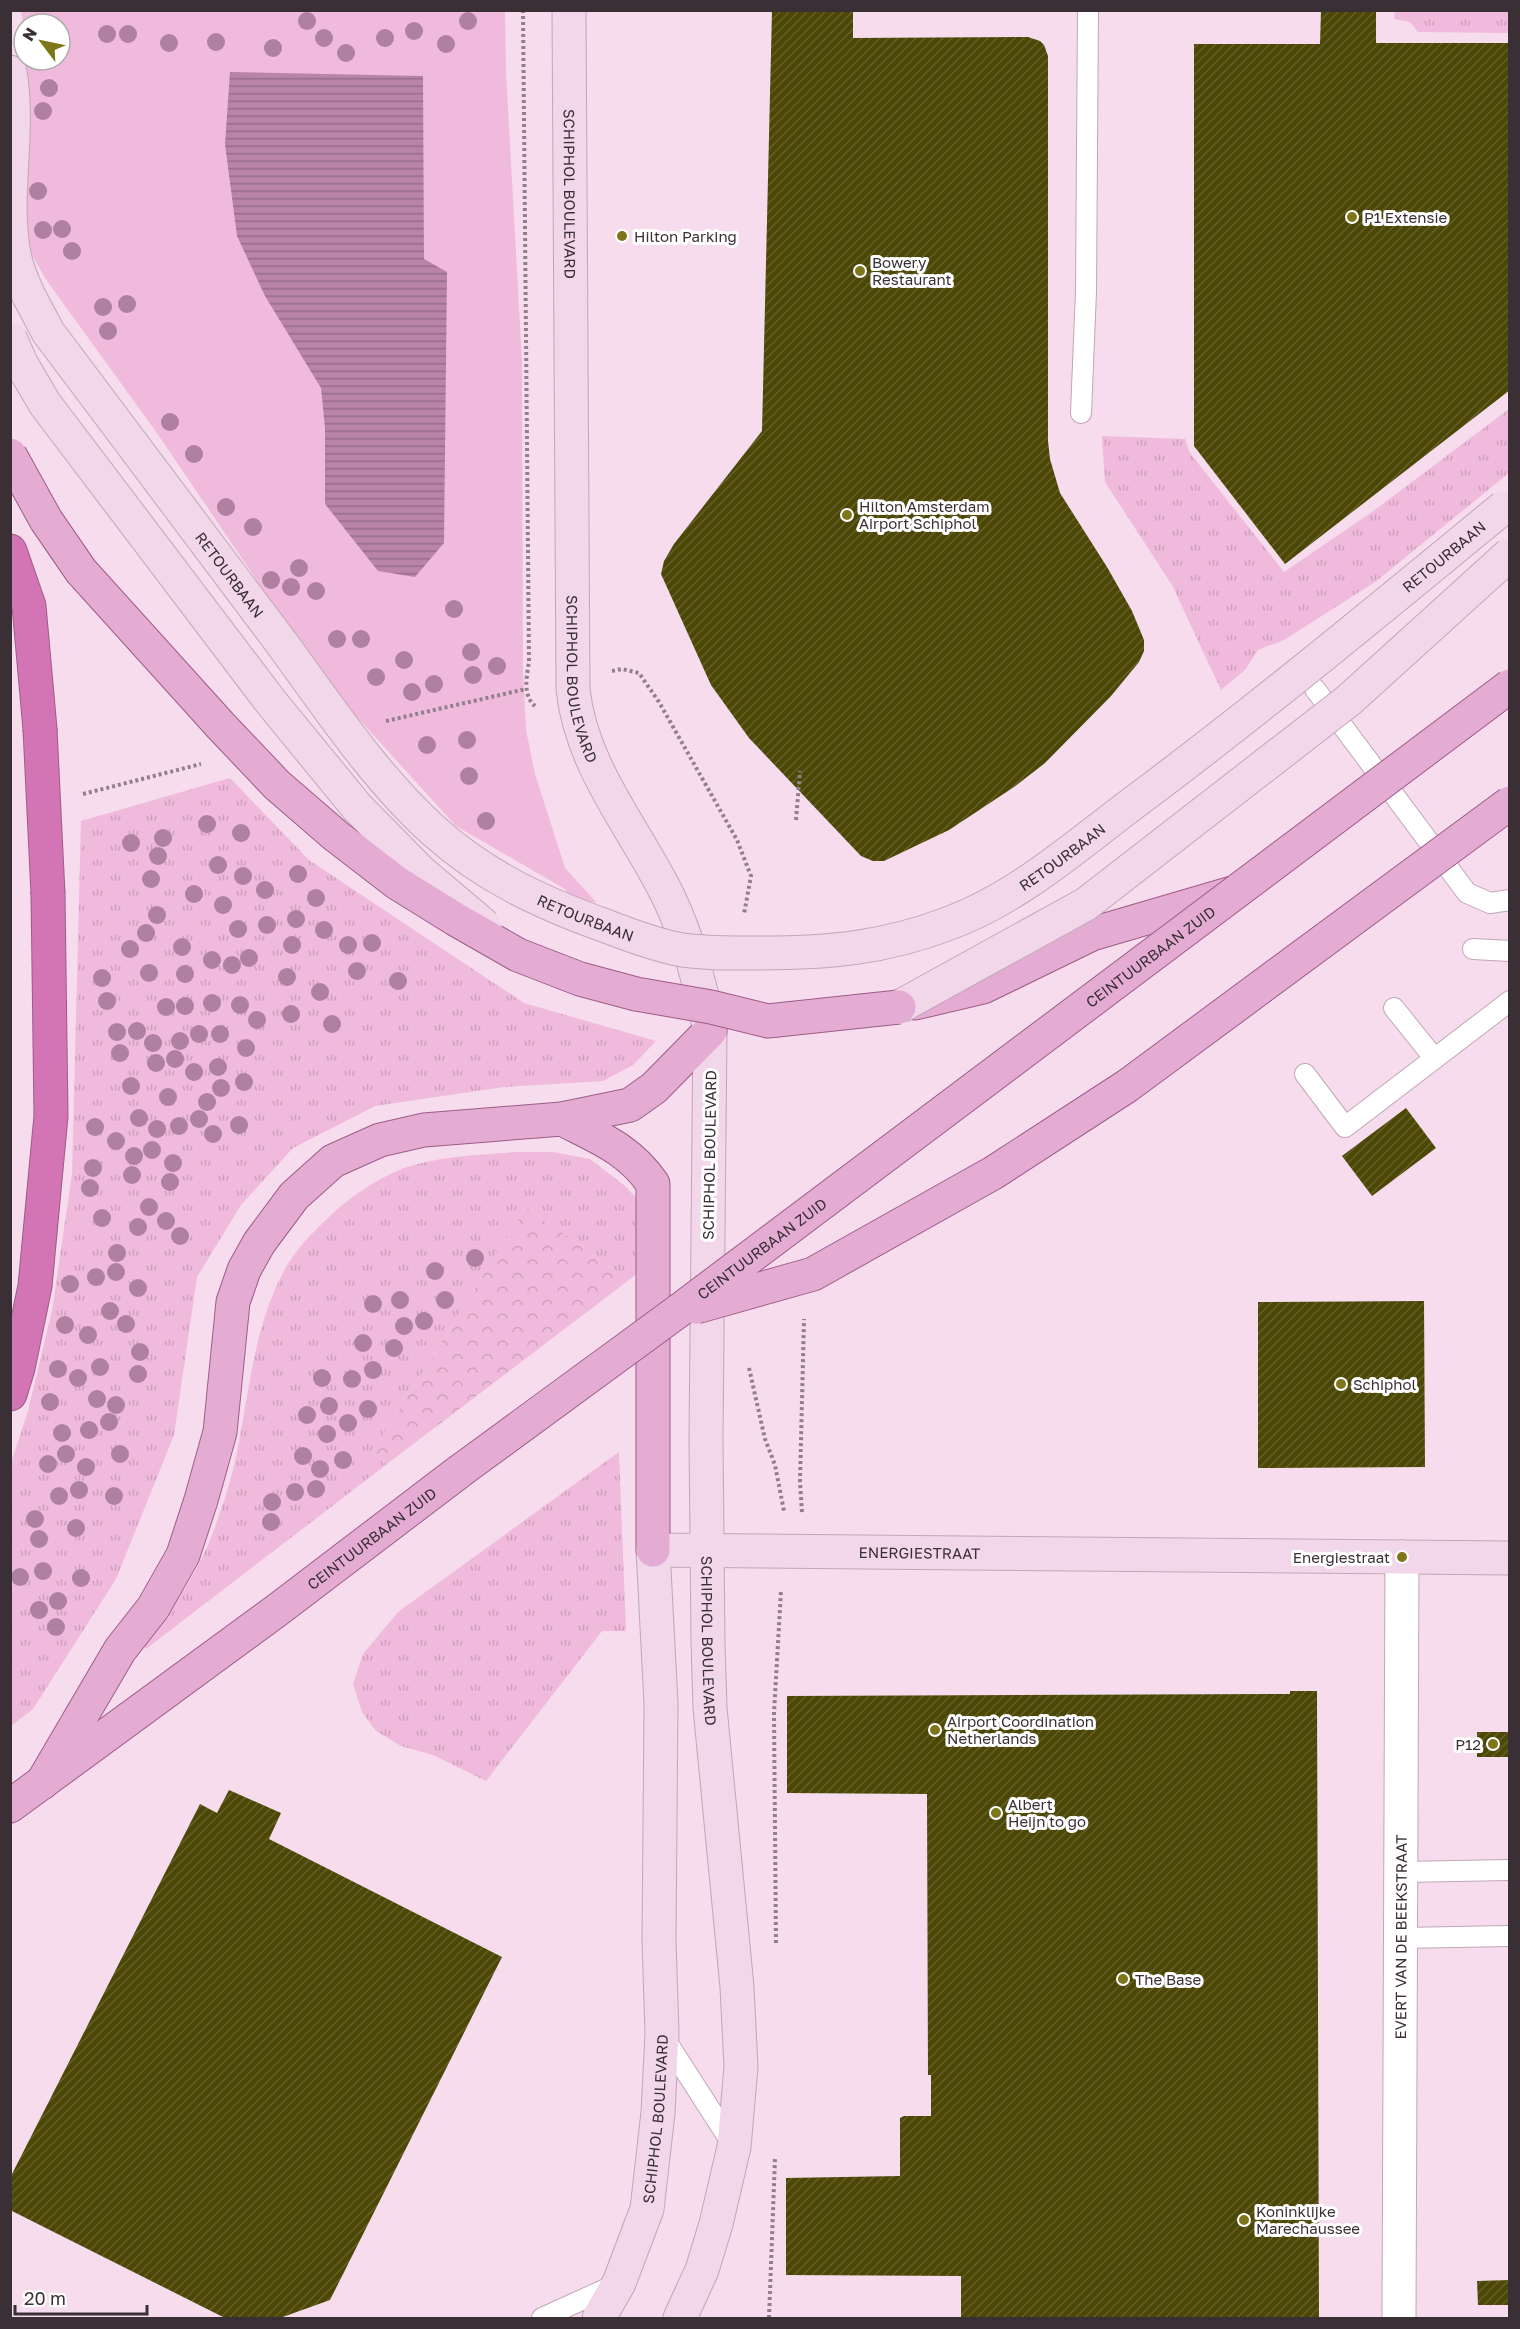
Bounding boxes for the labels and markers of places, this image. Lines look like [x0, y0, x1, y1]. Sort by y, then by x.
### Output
place label: P1 Extensie [1364, 208, 1447, 226]
marker: P1 Extensie [1345, 210, 1359, 224]
place label: Hilton Parking [634, 227, 737, 245]
marker: Hilton Parking [615, 229, 629, 243]
place label: Bowery Restaurant [872, 253, 952, 288]
marker: Bowery Restaurant [853, 264, 867, 278]
place label: Hilton Amsterdam Airport Schiphol [859, 497, 990, 532]
marker: Hilton Amsterdam Airport Schiphol [840, 508, 854, 522]
place label: Schiphol [1353, 1375, 1416, 1393]
marker: Schiphol [1334, 1377, 1348, 1391]
place label: Energiestraat [1293, 1548, 1390, 1566]
marker: Energiestraat [1395, 1550, 1409, 1564]
place label: Airport Coordination Netherlands [947, 1712, 1094, 1747]
marker: Airport Coordination Netherlands [928, 1723, 942, 1737]
place label: P12 [1455, 1735, 1481, 1753]
marker: P12 [1486, 1737, 1500, 1751]
place label: Albert Heijn to go [1008, 1795, 1086, 1830]
marker: Albert Heijn to go [989, 1806, 1003, 1820]
place label: The Base [1135, 1970, 1201, 1988]
marker: The Base [1116, 1972, 1130, 1986]
place label: Koninklijke Marechaussee [1256, 2202, 1360, 2237]
marker: Koninklijke Marechaussee [1237, 2213, 1251, 2227]

